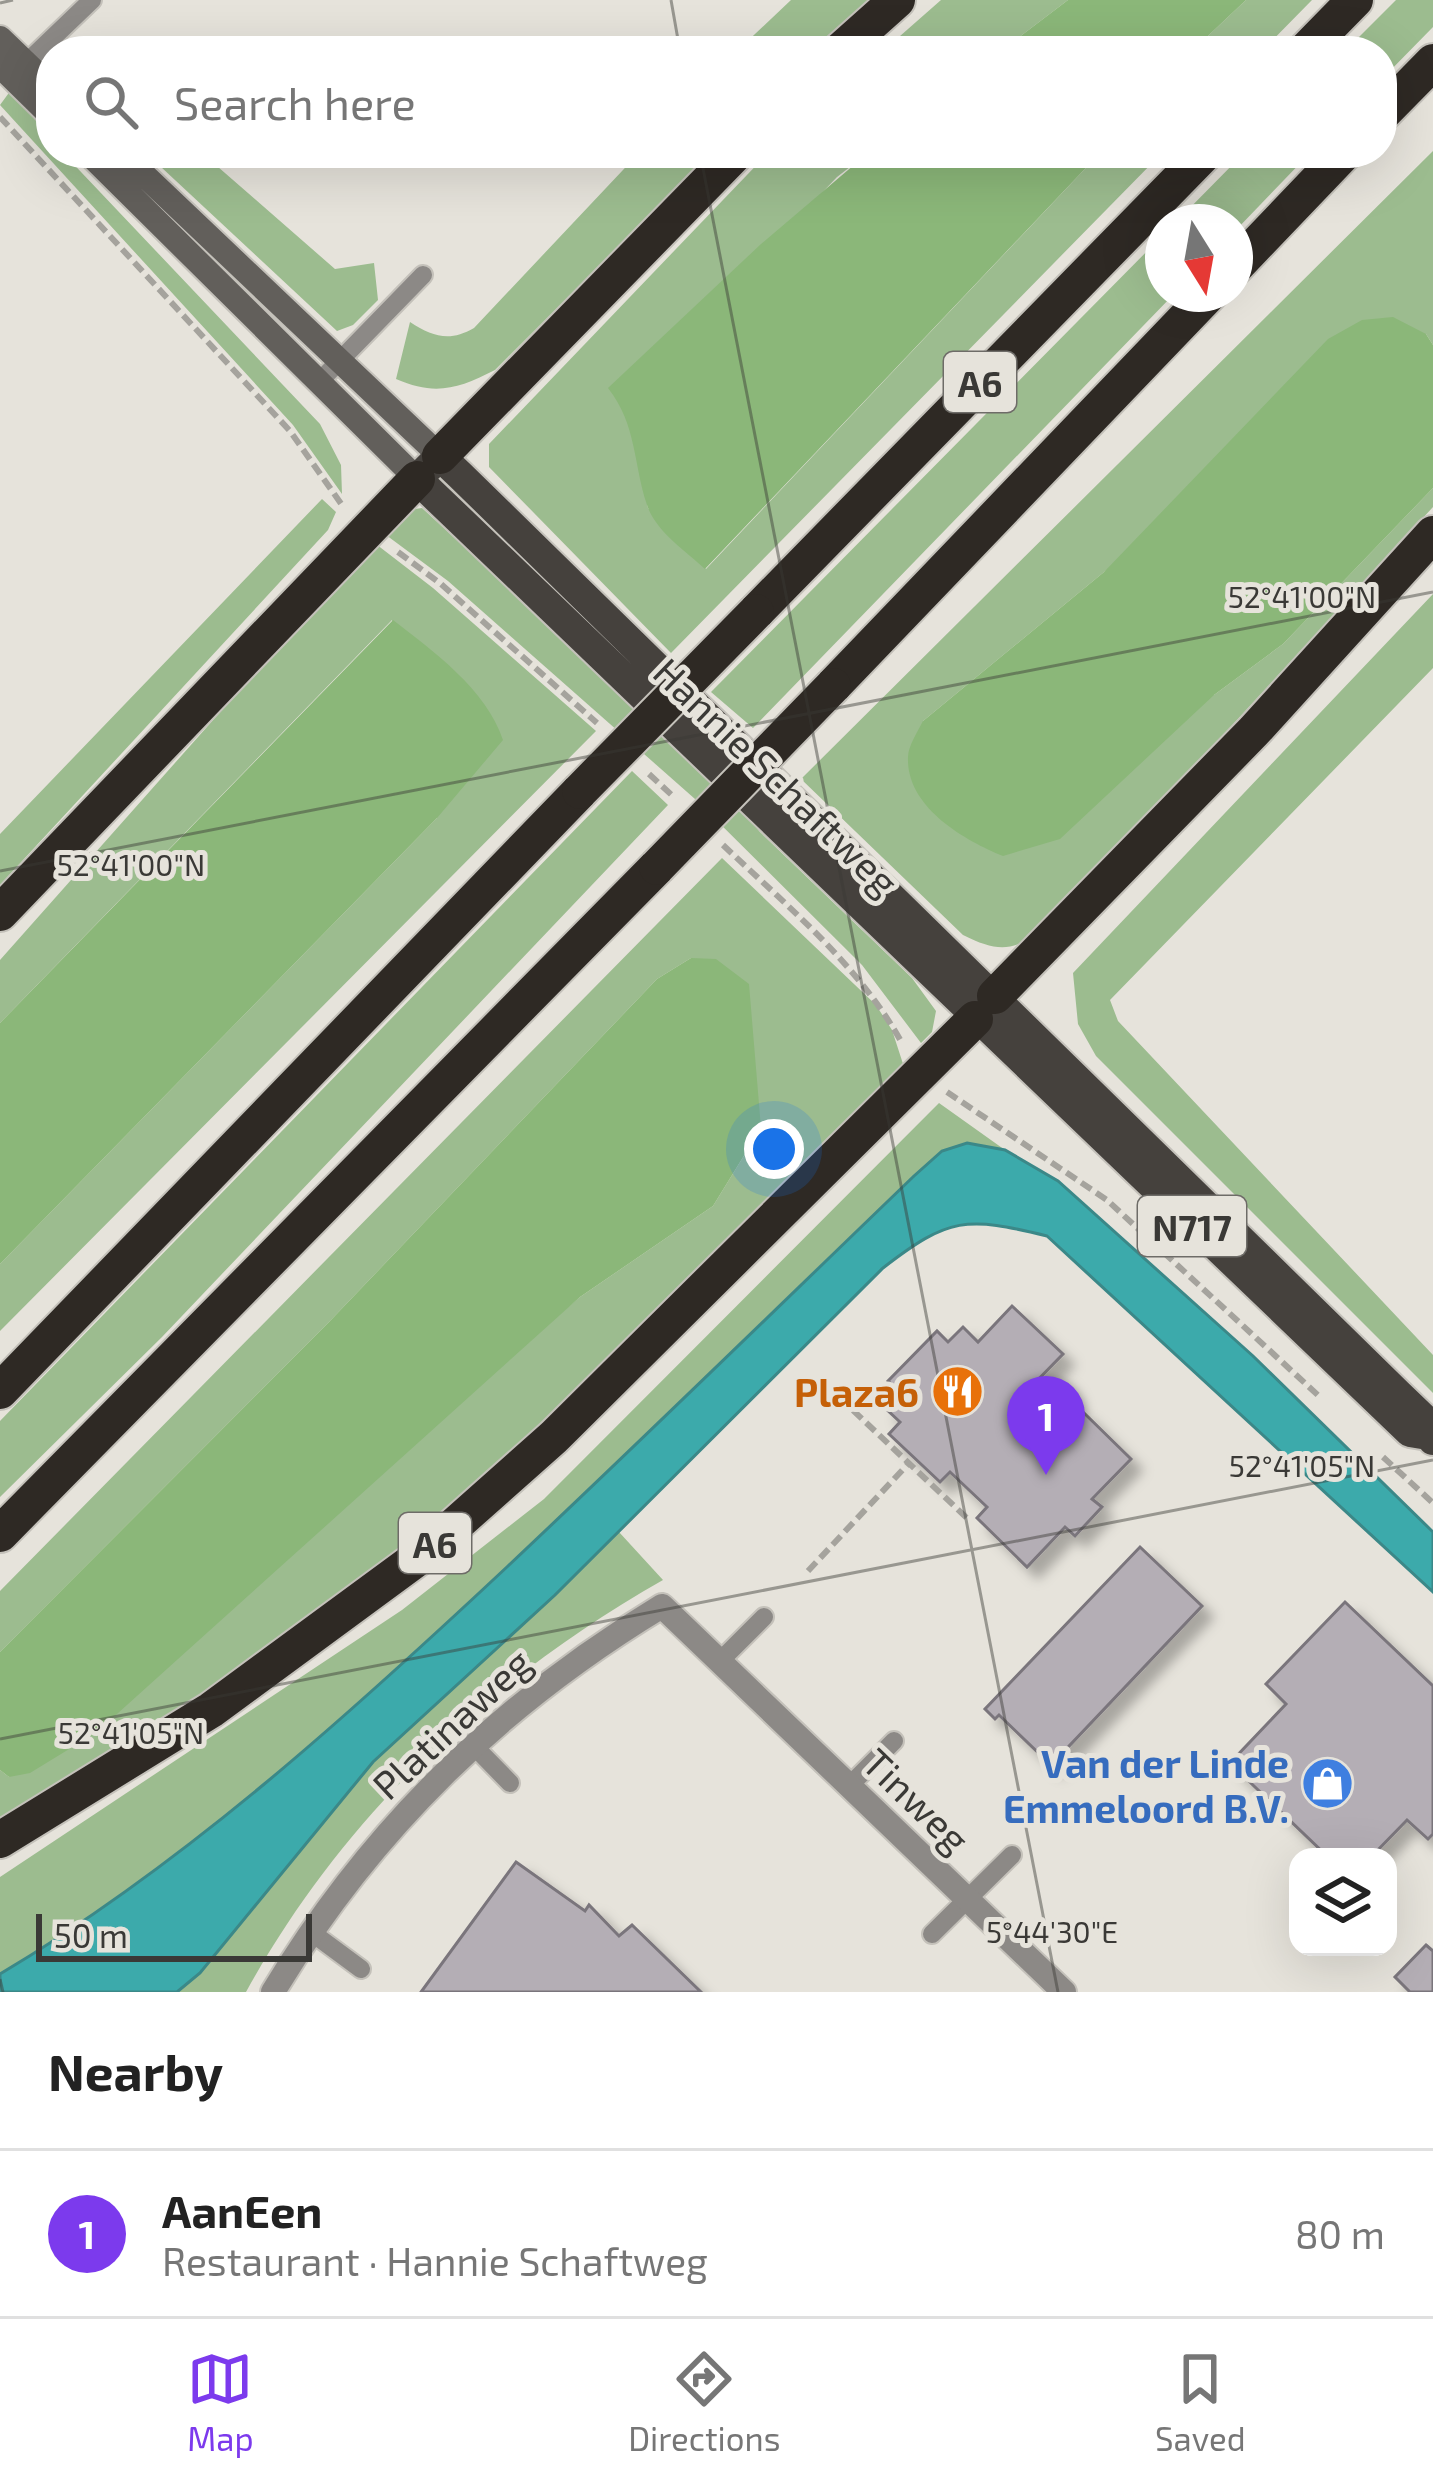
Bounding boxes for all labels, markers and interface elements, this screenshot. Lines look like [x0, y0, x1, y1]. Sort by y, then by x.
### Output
search box [36, 36, 1397, 168]
icon: search [78, 69, 144, 135]
text: Search here [174, 75, 416, 129]
north arrow [1145, 204, 1253, 312]
road number: A6 [944, 352, 1016, 412]
text: 52°41'00"N [1228, 578, 1376, 614]
street label: Hannie Schaftweg [645, 647, 909, 905]
text: 52°41'00"N [57, 846, 205, 882]
your location [744, 1119, 804, 1179]
road number: N717 [1138, 1196, 1246, 1256]
restaurant icon: Plaza6 [930, 1363, 986, 1419]
place label: Plaza6 [794, 1368, 919, 1415]
pin: 1 [1007, 1376, 1085, 1475]
text: 52°41'05"N [1229, 1447, 1375, 1483]
road number: A6 [399, 1513, 471, 1573]
street label: Platinaweg [362, 1638, 540, 1808]
text: 52°41'05"N [58, 1714, 204, 1750]
street label: Tinweg [854, 1738, 980, 1862]
place label: Van der Linde Emmeloord B.V. [1003, 1739, 1289, 1831]
shop icon: Van der Linde Emmeloord B.V. [1300, 1756, 1356, 1812]
map controls [1289, 1848, 1397, 1956]
button: layers [1289, 1848, 1397, 1956]
scale bar [36, 1908, 312, 1961]
text: 5°44'30"E [986, 1913, 1118, 1949]
text: 50 m [54, 1915, 128, 1955]
text: Nearby [48, 2040, 223, 2101]
text: AanEen [162, 2183, 322, 2237]
text: 1 [79, 2210, 95, 2257]
text: 80 m [1295, 2210, 1385, 2257]
text: Restaurant · Hannie Schaftweg [162, 2237, 708, 2284]
tab: Map [187, 2346, 254, 2458]
tab: Directions [628, 2346, 780, 2458]
tab: Saved [1155, 2346, 1246, 2458]

